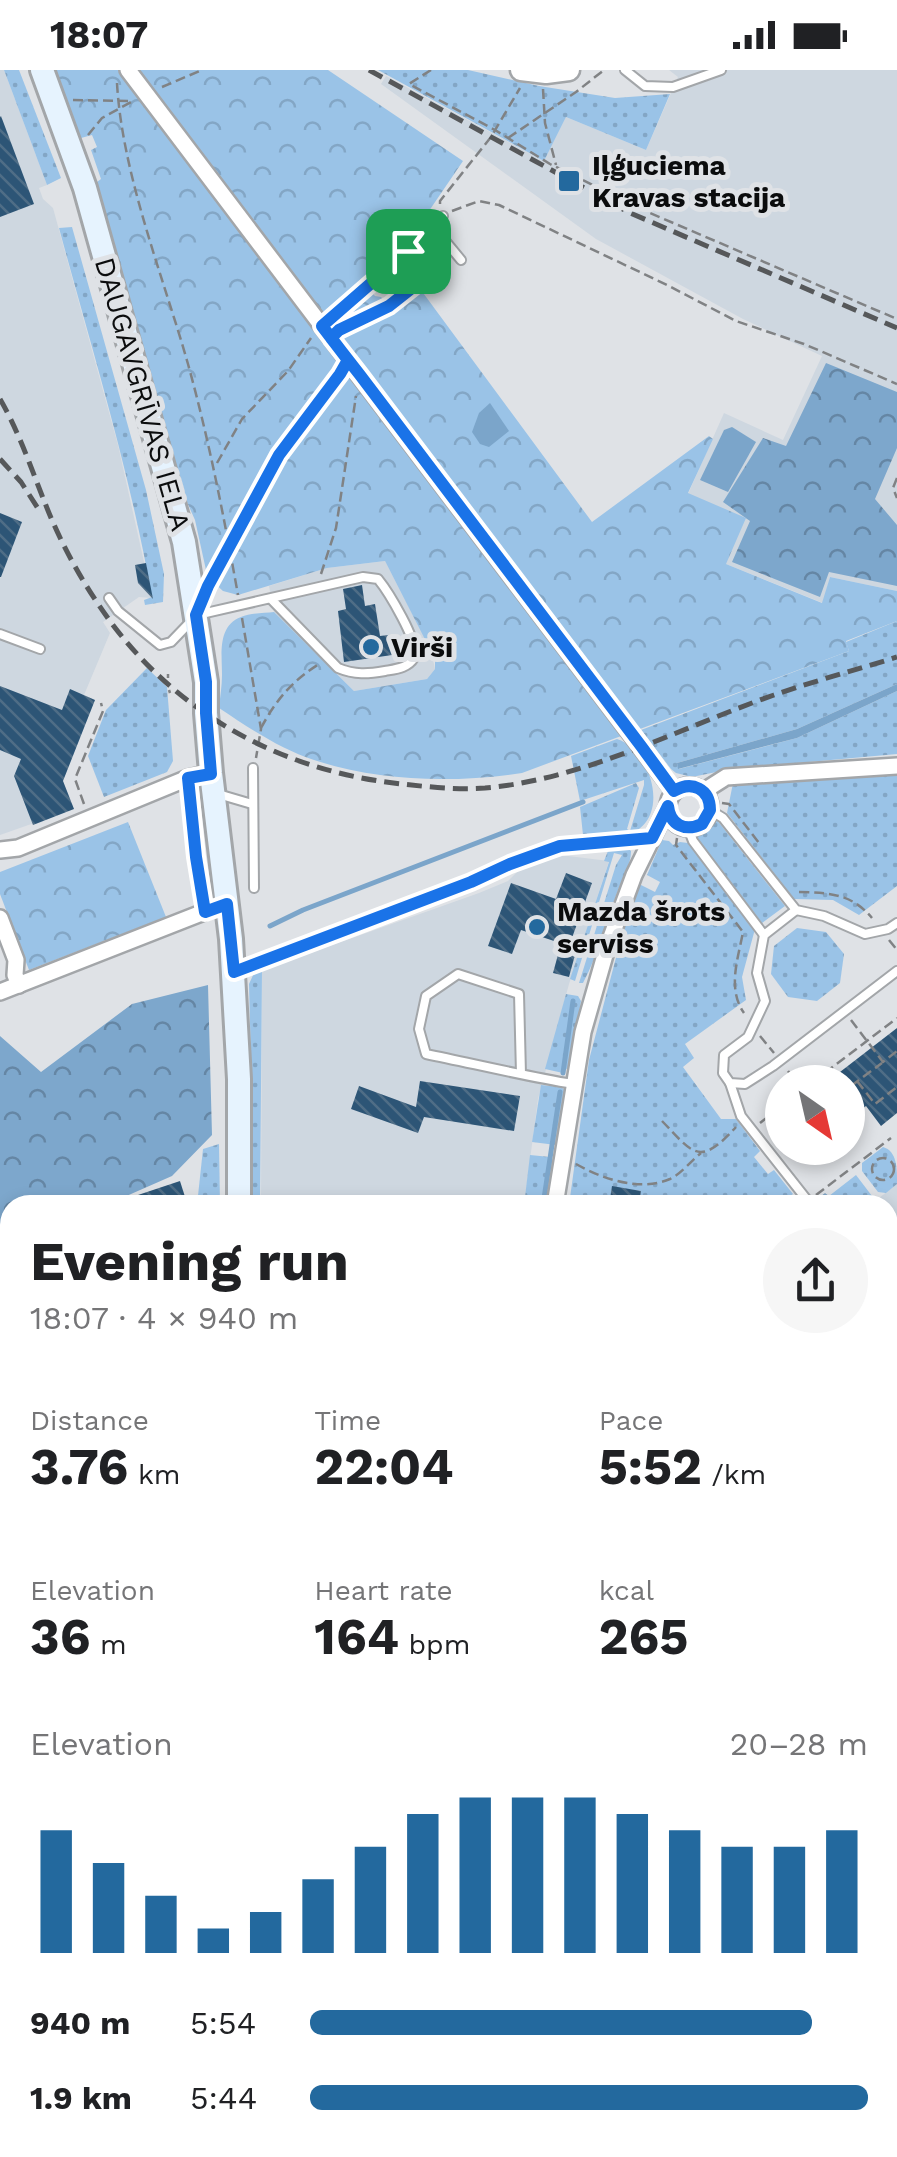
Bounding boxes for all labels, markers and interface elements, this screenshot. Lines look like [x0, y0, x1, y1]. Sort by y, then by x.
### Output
text: 18:07 [50, 13, 148, 57]
place label: Iļģuciema Kravas stacija [592, 149, 786, 214]
marker: Iļģuciema Kravas stacija [556, 168, 582, 194]
pin [366, 209, 451, 294]
icon: arrive [381, 224, 436, 279]
street label: DAUGAVGRĪVAS IELA [88, 254, 197, 535]
place label: Virši [391, 631, 453, 664]
marker: Virši [360, 636, 382, 658]
place label: Mazda šrots serviss [557, 895, 725, 960]
marker: Mazda šrots serviss [526, 916, 548, 938]
north arrow [765, 1065, 865, 1165]
map controls [765, 1065, 865, 1165]
button: share [763, 1228, 868, 1333]
text: Evening run [30, 1229, 349, 1293]
text: 18:07 · 4 × 940 m [30, 1299, 298, 1337]
text: Distance [30, 1404, 149, 1437]
text: Time [314, 1404, 381, 1437]
text: Pace [599, 1404, 663, 1437]
text: 3.76 [30, 1437, 128, 1496]
text: 22:04 [314, 1437, 454, 1496]
text: 5:52 [599, 1437, 702, 1496]
text: km [128, 1458, 181, 1491]
text: /km [702, 1458, 766, 1491]
text: Elevation [30, 1574, 155, 1607]
text: Heart rate [314, 1574, 453, 1607]
text: kcal [599, 1574, 654, 1607]
text: 36 [30, 1607, 90, 1666]
text: 164 [314, 1607, 399, 1666]
text: 265 [599, 1607, 688, 1666]
text: m [90, 1628, 127, 1661]
text: bpm [399, 1628, 470, 1661]
text: Elevation [30, 1725, 173, 1763]
text: 20–28 m [730, 1725, 868, 1763]
text: 940 m [30, 2004, 130, 2042]
text: 5:54 [190, 2004, 256, 2042]
text: 1.9 km [30, 2079, 132, 2117]
text: 5:44 [190, 2079, 257, 2117]

